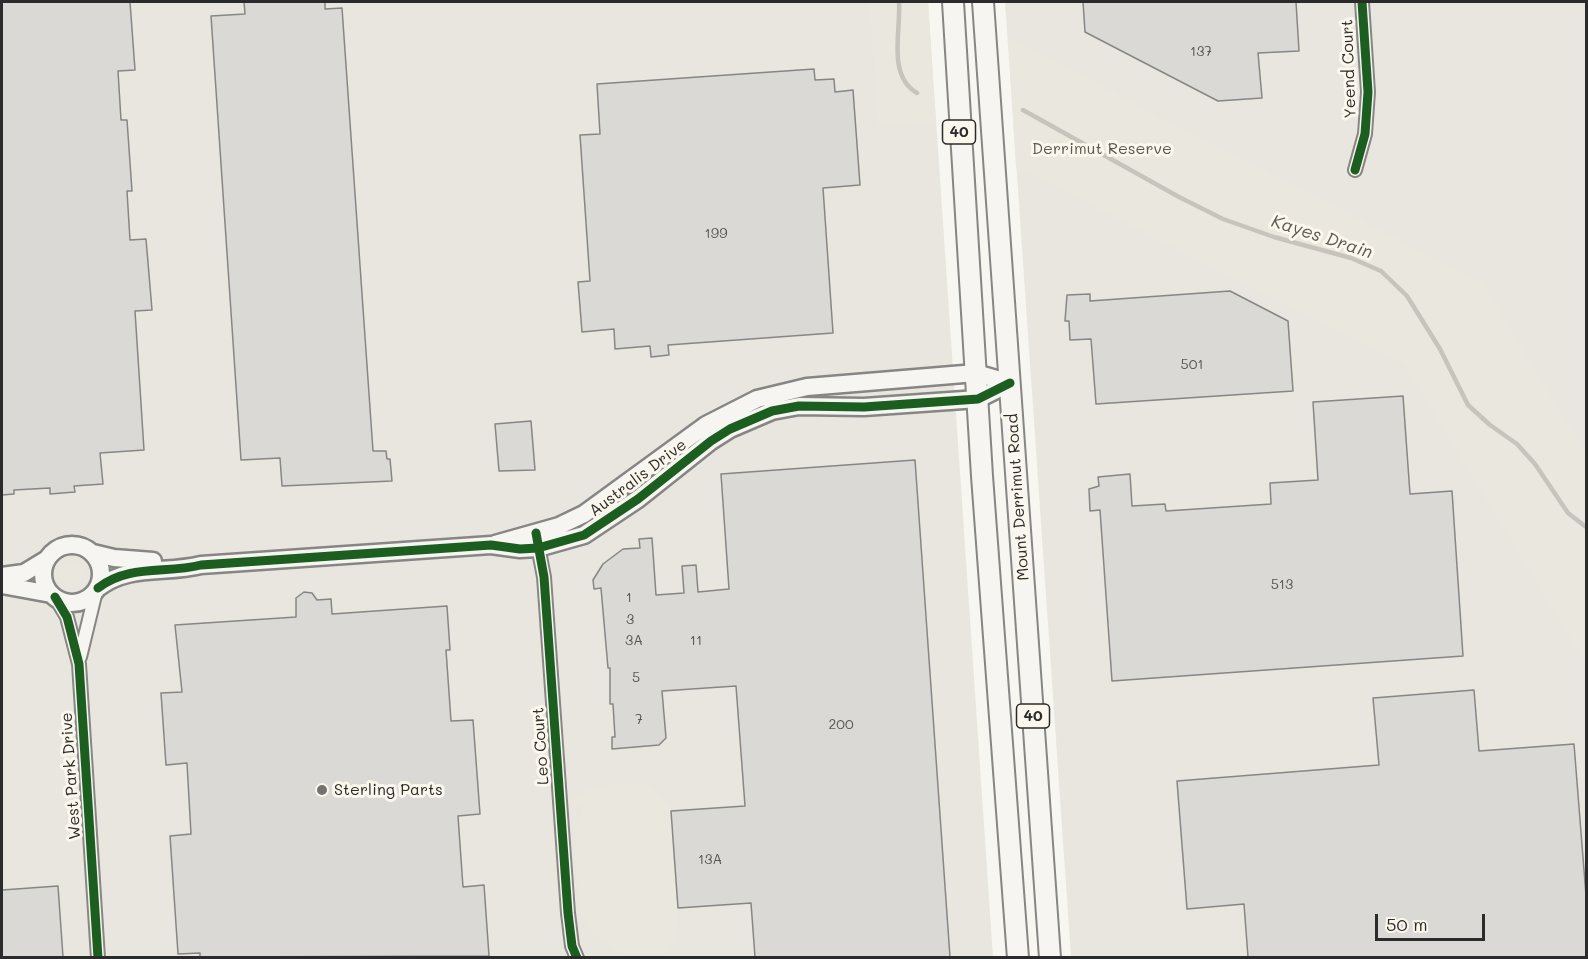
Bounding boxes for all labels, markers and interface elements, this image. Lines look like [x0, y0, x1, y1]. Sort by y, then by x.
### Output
street label: Yeend Court [1338, 19, 1360, 119]
house number: 137 [1190, 44, 1212, 60]
road number: 40 [942, 120, 976, 144]
park label: Derrimut Reserve [1032, 139, 1172, 159]
water label: Kayes Drain [1269, 210, 1375, 264]
house number: 199 [705, 226, 727, 242]
house number: 501 [1180, 357, 1204, 373]
street label: Mount Derrimut Road [1003, 413, 1033, 581]
street label: Australis Drive [586, 435, 690, 521]
house number: 513 [1271, 577, 1293, 593]
house number: 1 [626, 590, 632, 606]
house number: 3 [626, 612, 634, 628]
house number: 3A [625, 633, 643, 649]
house number: 11 [690, 633, 702, 649]
house number: 5 [632, 670, 640, 686]
road number: 40 [1016, 704, 1050, 728]
street label: Leo Court [529, 707, 553, 785]
street label: West Park Drive [57, 712, 85, 840]
house number: 7 [635, 712, 643, 728]
house number: 200 [828, 717, 854, 733]
place label: Sterling Parts [334, 780, 443, 800]
marker: Sterling Parts [315, 783, 329, 797]
house number: 13A [698, 852, 722, 868]
scale bar [1378, 902, 1488, 940]
text: 50 m [1386, 912, 1428, 936]

